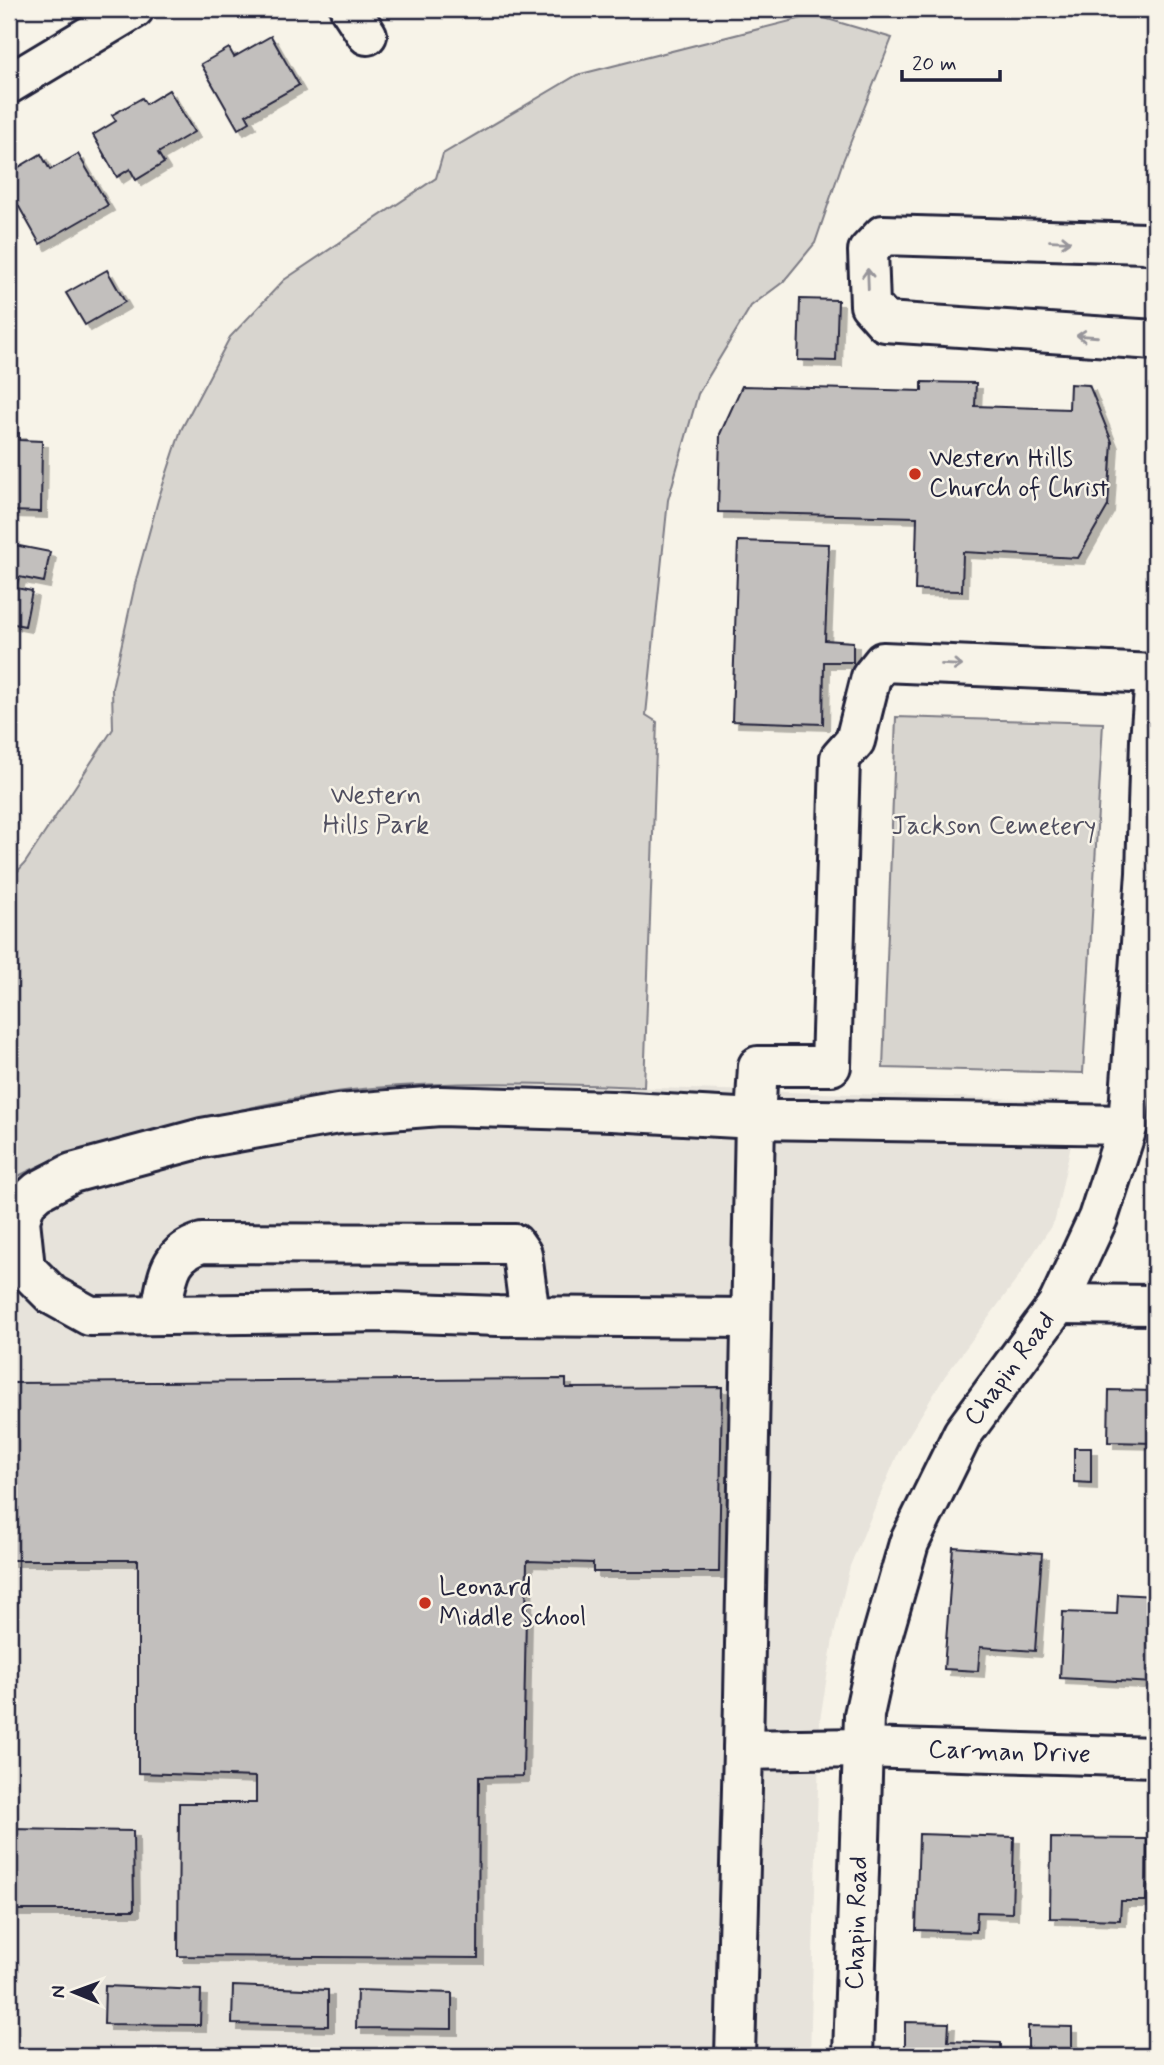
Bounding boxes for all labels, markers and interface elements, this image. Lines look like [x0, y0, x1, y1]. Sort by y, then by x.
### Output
scale bar [902, 38, 1000, 82]
text: 20 m [912, 50, 957, 78]
one-way arrow [1049, 234, 1072, 248]
one-way arrow [861, 268, 875, 291]
one-way arrow [1076, 330, 1099, 343]
place label: Western Hills Church of Christ [929, 442, 1109, 506]
marker: Western Hills Church of Christ [907, 466, 923, 482]
one-way arrow [940, 659, 963, 672]
park label: Western Hills Park [323, 779, 429, 843]
park label: Jackson Cemetery [892, 810, 1096, 844]
street label: Chapin Road [957, 1305, 1064, 1433]
place label: Leonard Middle School [439, 1571, 587, 1635]
marker: Leonard Middle School [417, 1595, 433, 1611]
street label: Carman Drive [928, 1733, 1091, 1772]
street label: Chapin Road [838, 1856, 876, 1991]
north arrow [38, 1956, 108, 2026]
text: N [46, 1985, 71, 1998]

